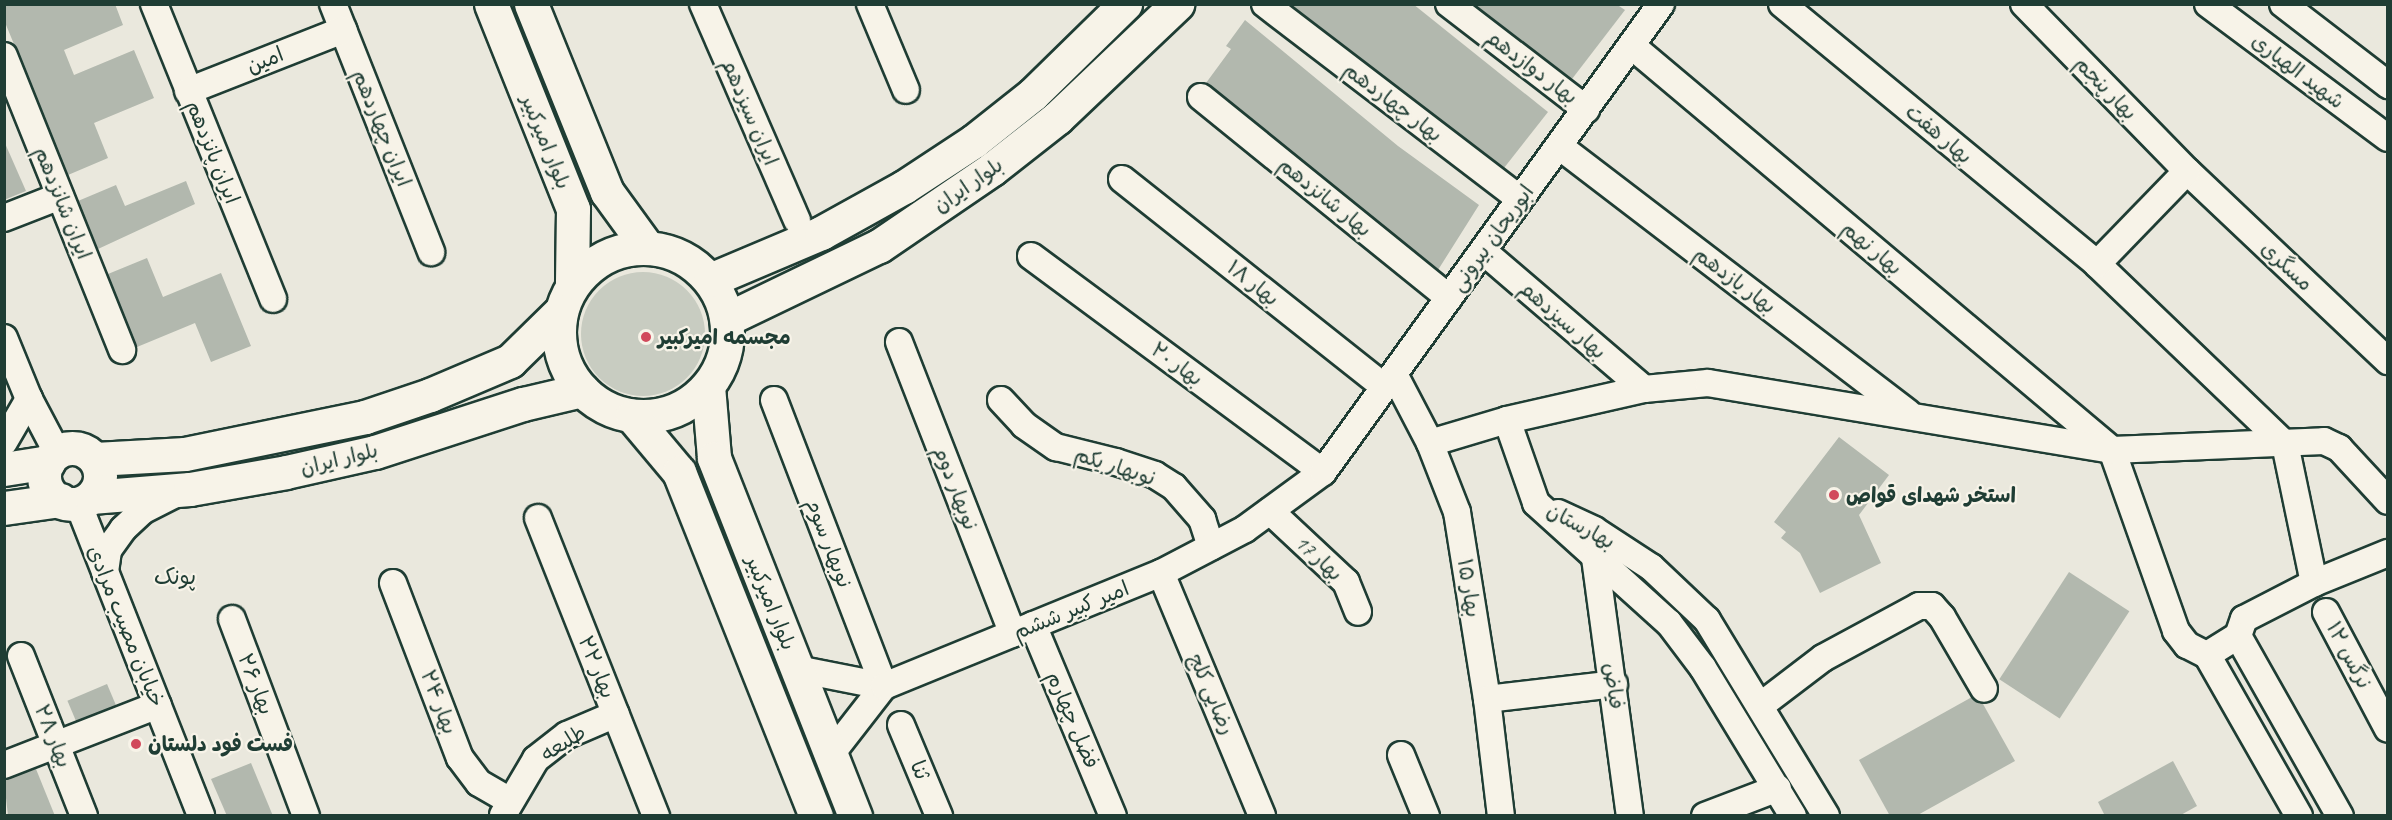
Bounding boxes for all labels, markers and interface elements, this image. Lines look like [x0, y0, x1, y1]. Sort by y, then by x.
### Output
street label: بهار دوازدهم [1481, 24, 1583, 110]
street label: شهید الهیاری [2247, 28, 2349, 114]
street label: امین [243, 41, 287, 79]
street label: بهار پنجم [2069, 51, 2143, 125]
street label: ایران سیزدهم [716, 55, 784, 169]
street label: بهار چهاردهم [1339, 57, 1447, 147]
street label: ایران چهاردهم [347, 66, 417, 190]
street label: بلوار امیرکبیر [516, 91, 576, 193]
street label: ایران پانزدهم [181, 97, 245, 207]
street label: بهار هفت [1900, 99, 1978, 169]
street label: ایران شانزدهم [29, 143, 97, 263]
street label: بلوار ایران [928, 152, 1008, 218]
street label: بهار شانزدهم [1273, 152, 1377, 242]
street label: ابوریحان بیرونی [1445, 180, 1539, 296]
street label: بهار نهم [1837, 215, 1907, 281]
street label: مسگری [2256, 236, 2318, 296]
street label: بهار یازدهم [1689, 241, 1781, 319]
street label: بهار ۱۸ [1222, 255, 1284, 311]
street label: بهار سیزدهم [1514, 276, 1612, 364]
place label: مجسمه امیرکبیر [658, 324, 791, 350]
marker: مجسمه امیرکبیر [639, 330, 653, 344]
street label: بهار ۲۰ [1146, 337, 1208, 391]
street label: بلوار ایران [298, 437, 380, 481]
street label: نوبهار یکم [1071, 441, 1159, 491]
street label: نوبهار دوم [928, 442, 984, 534]
place label: استخر شهدای قواص [1846, 482, 2016, 508]
marker: استخر شهدای قواص [1827, 488, 1841, 502]
street label: نوبهار سوم [800, 495, 858, 591]
street label: بهارستان [1543, 498, 1619, 554]
street label: بهار 17 [1290, 530, 1348, 586]
street label: خیابان مصیب مرادی [82, 542, 170, 710]
street label: بلوار امیرکبیر [741, 552, 801, 654]
street label: بهار ۱۵ [1452, 557, 1486, 619]
district label: پونک [154, 565, 196, 591]
street label: امیر کبیر ششم [1009, 575, 1133, 645]
street label: نرگس ۱۲ [2321, 617, 2377, 693]
street label: بهار ۲۲ [573, 632, 621, 702]
street label: رضایی کلج [1184, 649, 1240, 739]
street label: بهار ۲۶ [233, 650, 279, 718]
street label: فیاض [1598, 661, 1630, 711]
street label: بهار ۲۴ [415, 666, 463, 738]
street label: فضل چهارم [1041, 668, 1105, 772]
street label: بهار ۲۸ [29, 701, 77, 771]
street label: طلیعه [535, 719, 591, 767]
place label: فست فود دلستان [148, 731, 293, 757]
marker: فست فود دلستان [129, 737, 143, 751]
street label: ثنا [905, 757, 935, 783]

